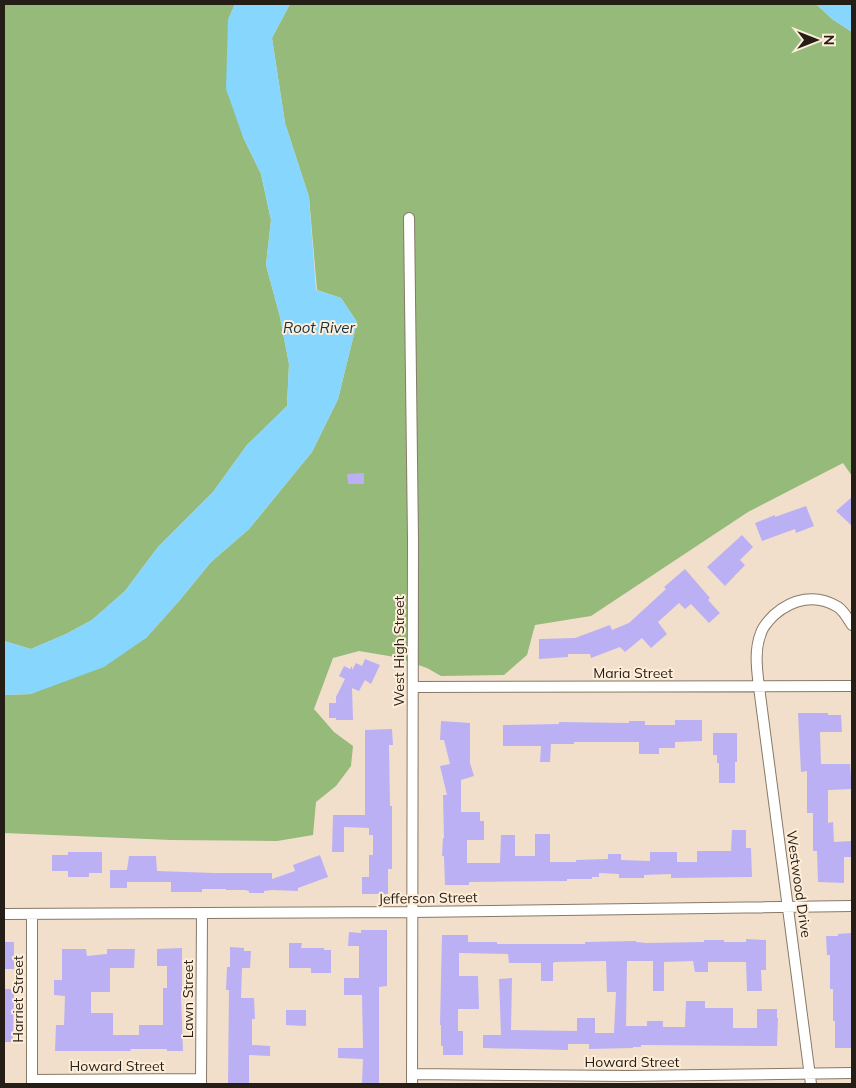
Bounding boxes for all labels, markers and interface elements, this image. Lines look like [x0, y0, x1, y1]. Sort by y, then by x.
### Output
north arrow [791, 15, 841, 65]
text: N [820, 35, 838, 45]
water label: Root River [283, 318, 355, 337]
street label: West High Street [390, 595, 408, 706]
street label: Maria Street [593, 664, 673, 682]
street label: Westwood Drive [783, 829, 815, 939]
street label: Jefferson Street [378, 888, 478, 908]
street label: Harriet Street [9, 955, 27, 1043]
street label: Lawn Street [179, 960, 197, 1038]
street label: Howard Street [585, 1053, 679, 1071]
street label: Howard Street [70, 1057, 164, 1075]

